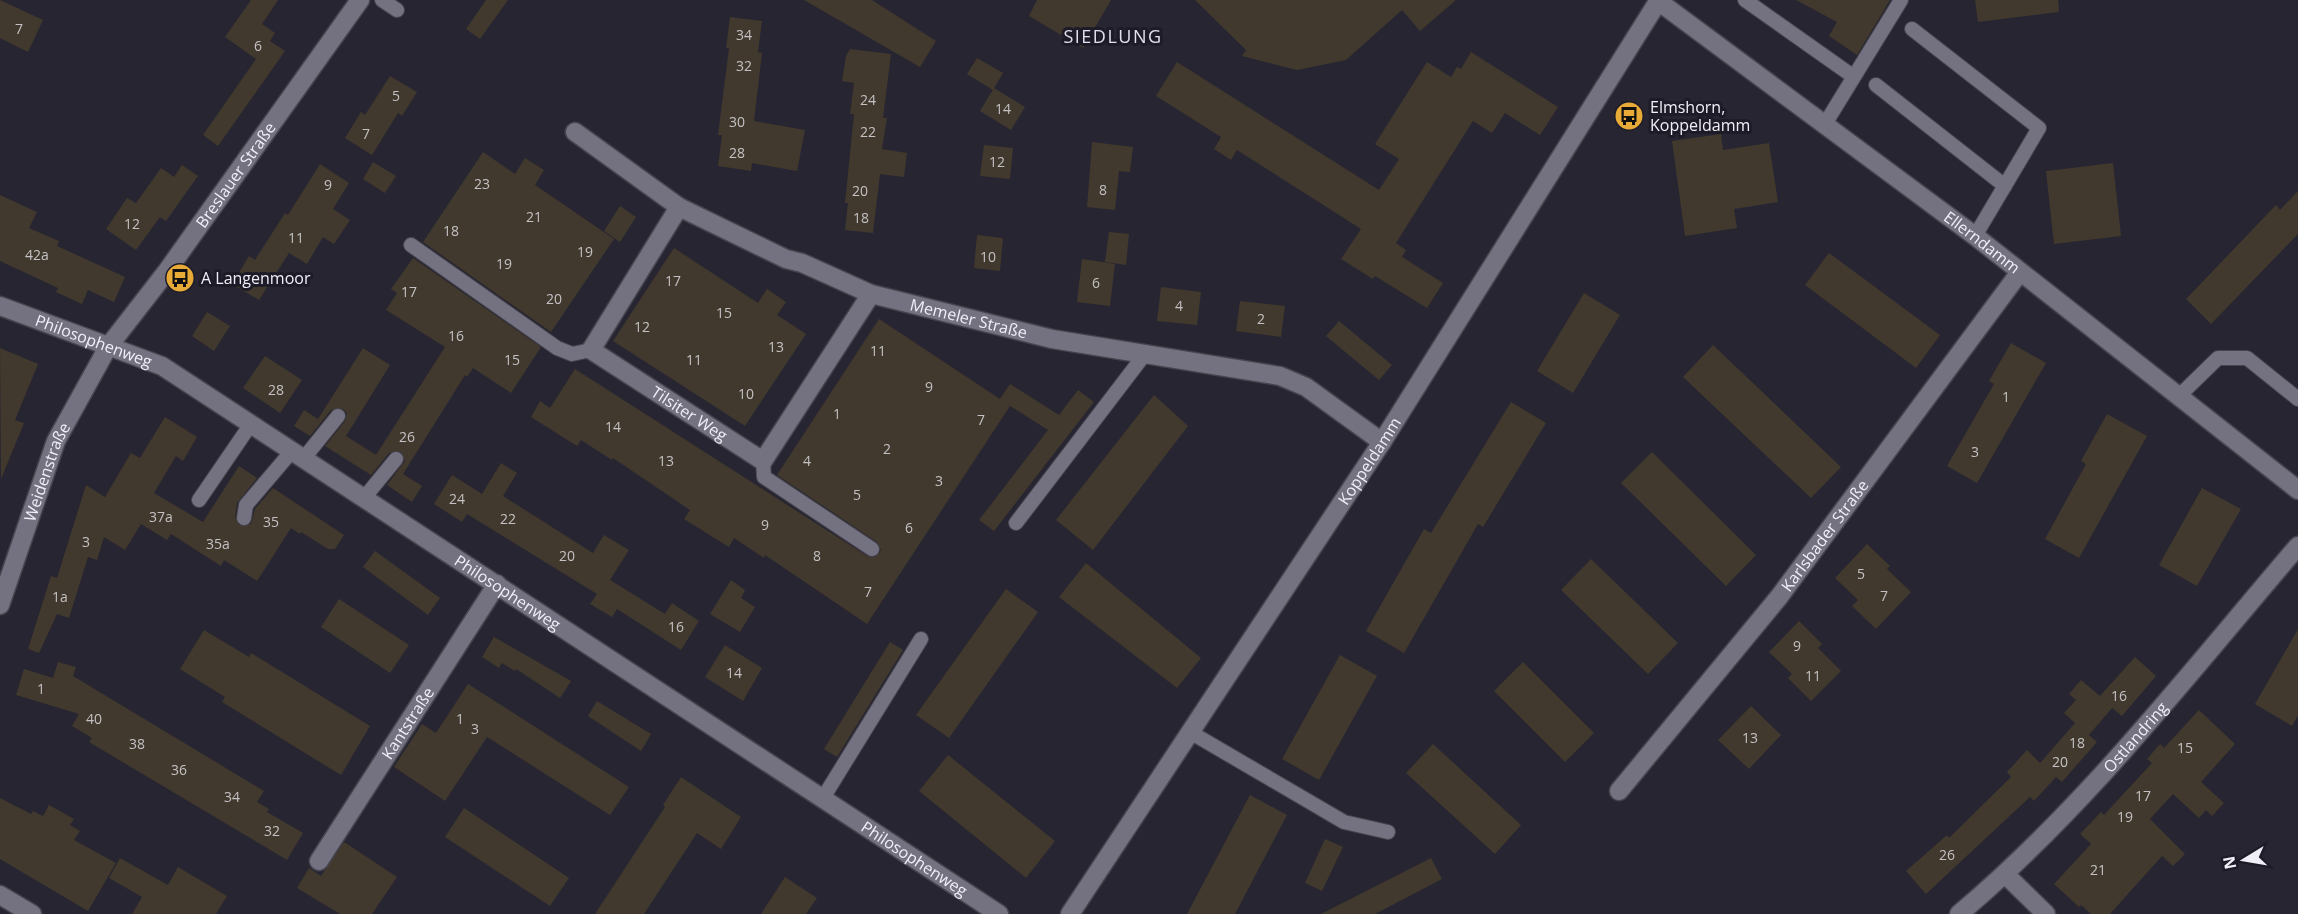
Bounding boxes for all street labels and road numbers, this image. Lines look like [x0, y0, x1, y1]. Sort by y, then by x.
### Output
street label: Breslauer Straße [190, 118, 281, 232]
street label: Ellerndamm [1940, 206, 2025, 278]
street label: Memeler Straße [908, 293, 1029, 343]
street label: Philosophenweg [32, 309, 156, 372]
street label: Tilsiter Weg [647, 381, 732, 446]
street label: Koppeldamm [1333, 413, 1406, 509]
street label: Weidenstraße [18, 418, 75, 524]
street label: Karlsbader Straße [1776, 475, 1873, 596]
street label: Philosophenweg [450, 549, 565, 635]
street label: Kantstraße [376, 683, 439, 763]
street label: Ostlandring [2098, 697, 2173, 777]
street label: Philosophenweg [857, 816, 972, 902]

